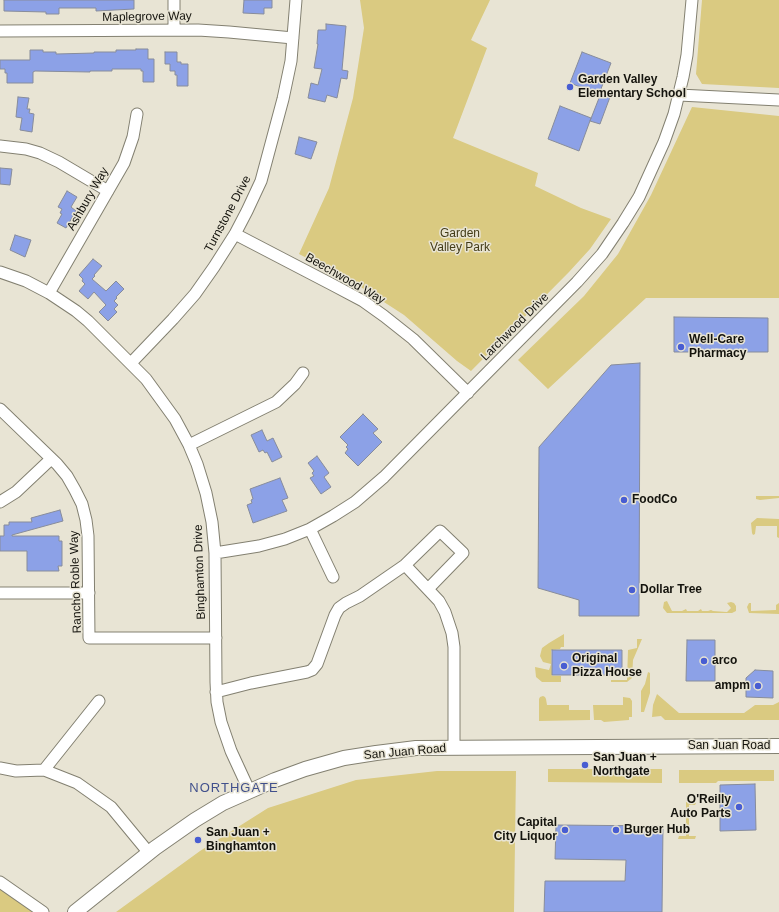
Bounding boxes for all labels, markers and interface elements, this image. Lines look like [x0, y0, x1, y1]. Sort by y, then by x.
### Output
street label: Maplegrove Way [102, 9, 192, 25]
place label: Garden Valley Elementary School [578, 73, 686, 101]
marker: Garden Valley Elementary School [565, 82, 575, 92]
street label: Ashbury Way [64, 165, 112, 233]
street label: Turnstone Drive [202, 173, 254, 255]
park label: Garden Valley Park [430, 227, 490, 255]
street label: Beechwood Way [303, 250, 387, 308]
street label: Larchwood Drive [478, 290, 552, 364]
place label: Well-Care Pharmacy [689, 333, 746, 361]
marker: Well-Care Pharmacy [676, 342, 686, 352]
place label: FoodCo [632, 493, 677, 507]
marker: FoodCo [619, 495, 629, 505]
street label: Binghamton Drive [191, 524, 209, 620]
street label: Rancho Roble Way [67, 530, 85, 634]
place label: Dollar Tree [640, 583, 702, 597]
marker: Dollar Tree [627, 585, 637, 595]
place label: Original Pizza House [572, 652, 642, 680]
place label: arco [712, 654, 737, 668]
marker: arco [699, 656, 709, 666]
marker: Original Pizza House [559, 661, 569, 671]
place label: ampm [715, 679, 750, 693]
marker: ampm [753, 681, 763, 691]
street label: San Juan Road [688, 739, 770, 753]
street label: San Juan Road [363, 741, 447, 763]
place label: San Juan + Northgate [593, 751, 657, 779]
marker: San Juan + Northgate [580, 760, 590, 770]
district label: NORTHGATE [189, 780, 279, 796]
place label: O'Reilly Auto Parts [670, 793, 731, 821]
marker: O'Reilly Auto Parts [734, 802, 744, 812]
place label: Capital City Liquor [494, 816, 557, 844]
place label: Burger Hub [624, 823, 690, 837]
marker: Capital City Liquor [560, 825, 570, 835]
marker: Burger Hub [611, 825, 621, 835]
place label: San Juan + Binghamton [206, 826, 276, 854]
marker: San Juan + Binghamton [193, 835, 203, 845]

